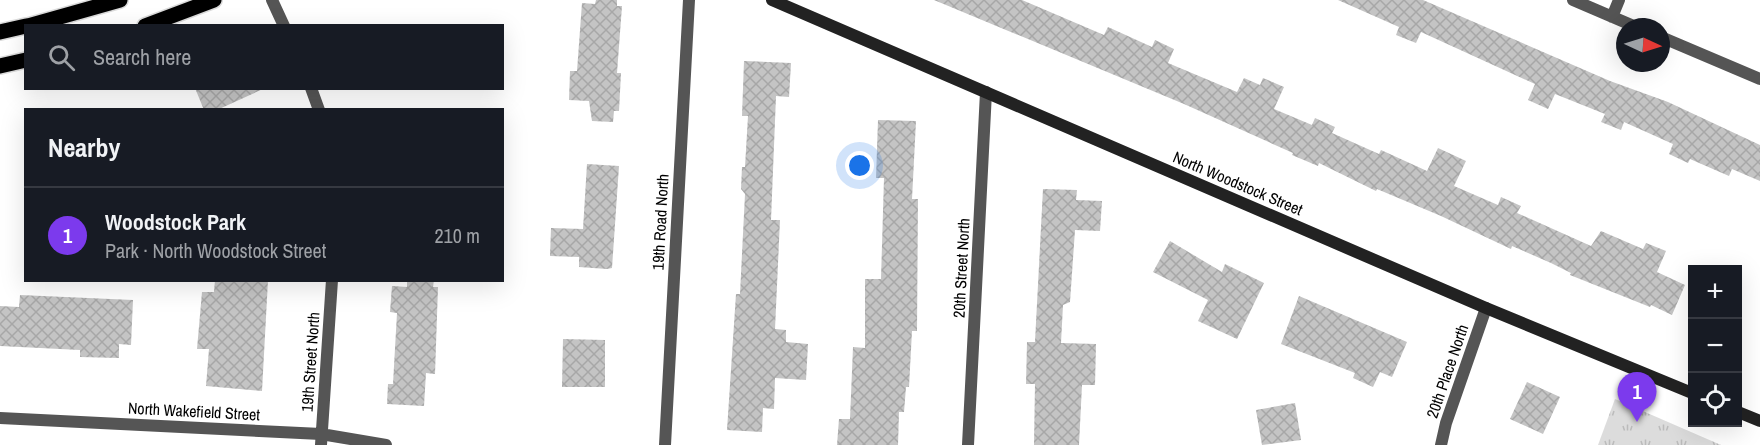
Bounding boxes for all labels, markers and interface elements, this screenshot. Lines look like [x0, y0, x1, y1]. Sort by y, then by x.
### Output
north arrow [1616, 18, 1670, 72]
search box [24, 24, 504, 90]
icon: search [45, 41, 78, 74]
text: Search here [93, 42, 191, 72]
text: Nearby [48, 130, 120, 165]
street label: North Woodstock Street [1170, 146, 1307, 220]
your location [845, 151, 874, 180]
street label: 19th Road North [646, 173, 674, 271]
text: Woodstock Park [105, 207, 246, 237]
street label: 20th Street North [947, 218, 975, 318]
text: 1 [63, 222, 72, 249]
text: 210 m [434, 222, 480, 249]
text: Park · North Woodstock Street [105, 237, 326, 264]
map controls [1688, 265, 1742, 427]
button: + [1688, 265, 1742, 319]
street label: 19th Street North [296, 311, 324, 413]
button: − [1688, 319, 1742, 373]
street label: 20th Place North [1421, 321, 1473, 421]
pin: 1 [1618, 372, 1656, 422]
button: locate [1688, 373, 1742, 427]
street label: North Wakefield Street [127, 397, 261, 425]

